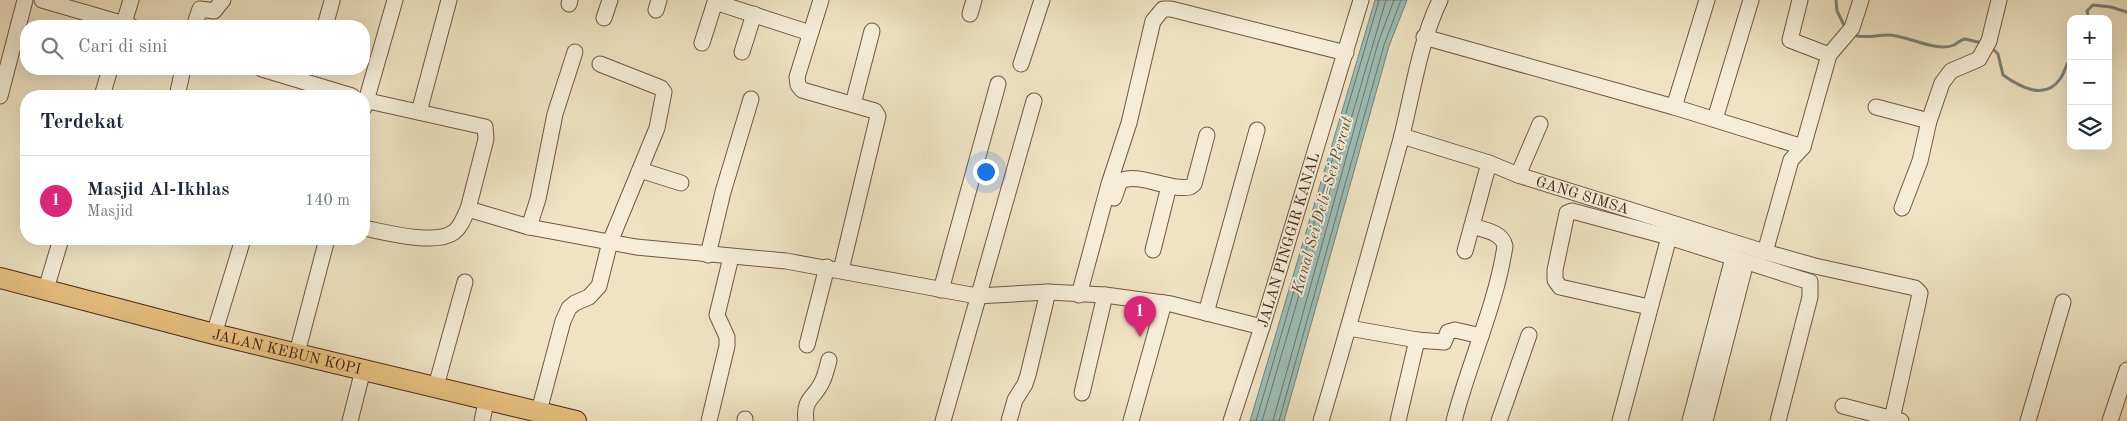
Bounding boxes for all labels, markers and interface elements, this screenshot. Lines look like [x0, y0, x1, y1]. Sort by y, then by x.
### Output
map controls [2067, 15, 2112, 150]
button: + [2067, 15, 2112, 60]
search box [20, 20, 370, 75]
icon: search [38, 34, 66, 62]
text: Cari di sini [78, 38, 168, 57]
button: − [2067, 60, 2112, 105]
button: layers [2067, 105, 2112, 150]
text: Terdekat [40, 112, 124, 133]
water label: Kanal Sei Deli–Sei Percut [1290, 114, 1356, 297]
street label: JALAN PINGGIR KANAL [1256, 151, 1323, 329]
your location [973, 159, 999, 185]
street label: GANG SIMSA [1534, 175, 1631, 218]
text: Masjid Al-Ikhlas [87, 181, 230, 200]
text: 1 [51, 193, 61, 209]
text: 140 m [305, 193, 350, 209]
text: Masjid [87, 204, 133, 220]
pin: 1 [1124, 296, 1156, 337]
street label: JALAN KEBUN KOPI [210, 328, 362, 378]

